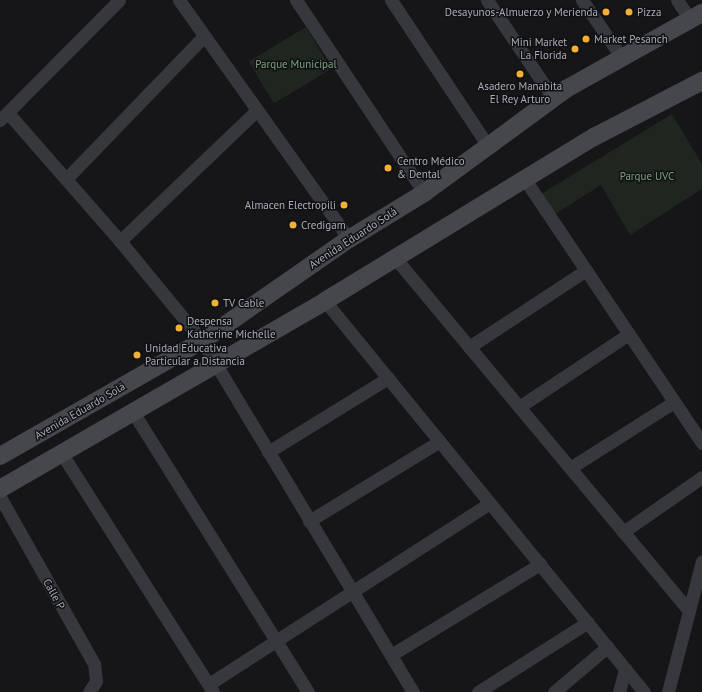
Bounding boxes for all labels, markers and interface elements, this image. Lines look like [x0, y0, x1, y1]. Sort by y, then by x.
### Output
place label: Desayunos-Almuerzo y Merienda [444, 5, 598, 19]
place label: Pizza [637, 5, 661, 19]
marker: Desayunos-Almuerzo y Merienda [601, 7, 611, 17]
marker: Pizza [624, 7, 634, 17]
place label: Market Pesanch [594, 32, 668, 46]
marker: Market Pesanch [581, 34, 591, 44]
place label: Mini Market La Florida [511, 36, 567, 62]
marker: Mini Market La Florida [570, 44, 580, 54]
park label: Parque Municipal [255, 57, 337, 71]
marker: Asadero Manabita El Rey Arturo [515, 69, 525, 79]
place label: Asadero Manabita El Rey Arturo [478, 80, 562, 106]
place label: Centro Médico & Dental [397, 155, 465, 181]
marker: Centro Médico & Dental [382, 162, 394, 174]
park label: Parque UVC [620, 169, 674, 183]
place label: Almacen Electropili [245, 198, 336, 212]
marker: Almacen Electropili [339, 200, 349, 210]
street label: Avenida Eduardo Solá [307, 205, 399, 271]
place label: Credigam [301, 218, 346, 232]
marker: Credigam [288, 220, 298, 230]
place label: TV Cable [223, 296, 265, 310]
marker: TV Cable [210, 298, 220, 308]
place label: Despensa Katherine Michelle [187, 315, 276, 341]
marker: Despensa Katherine Michelle [174, 323, 184, 333]
place label: Unidad Educativa Particular a Distancia [145, 342, 245, 368]
marker: Unidad Educativa Particular a Distancia [132, 350, 142, 360]
street label: Avenida Eduardo Solá [32, 380, 128, 442]
street label: Calle P [40, 577, 68, 611]

